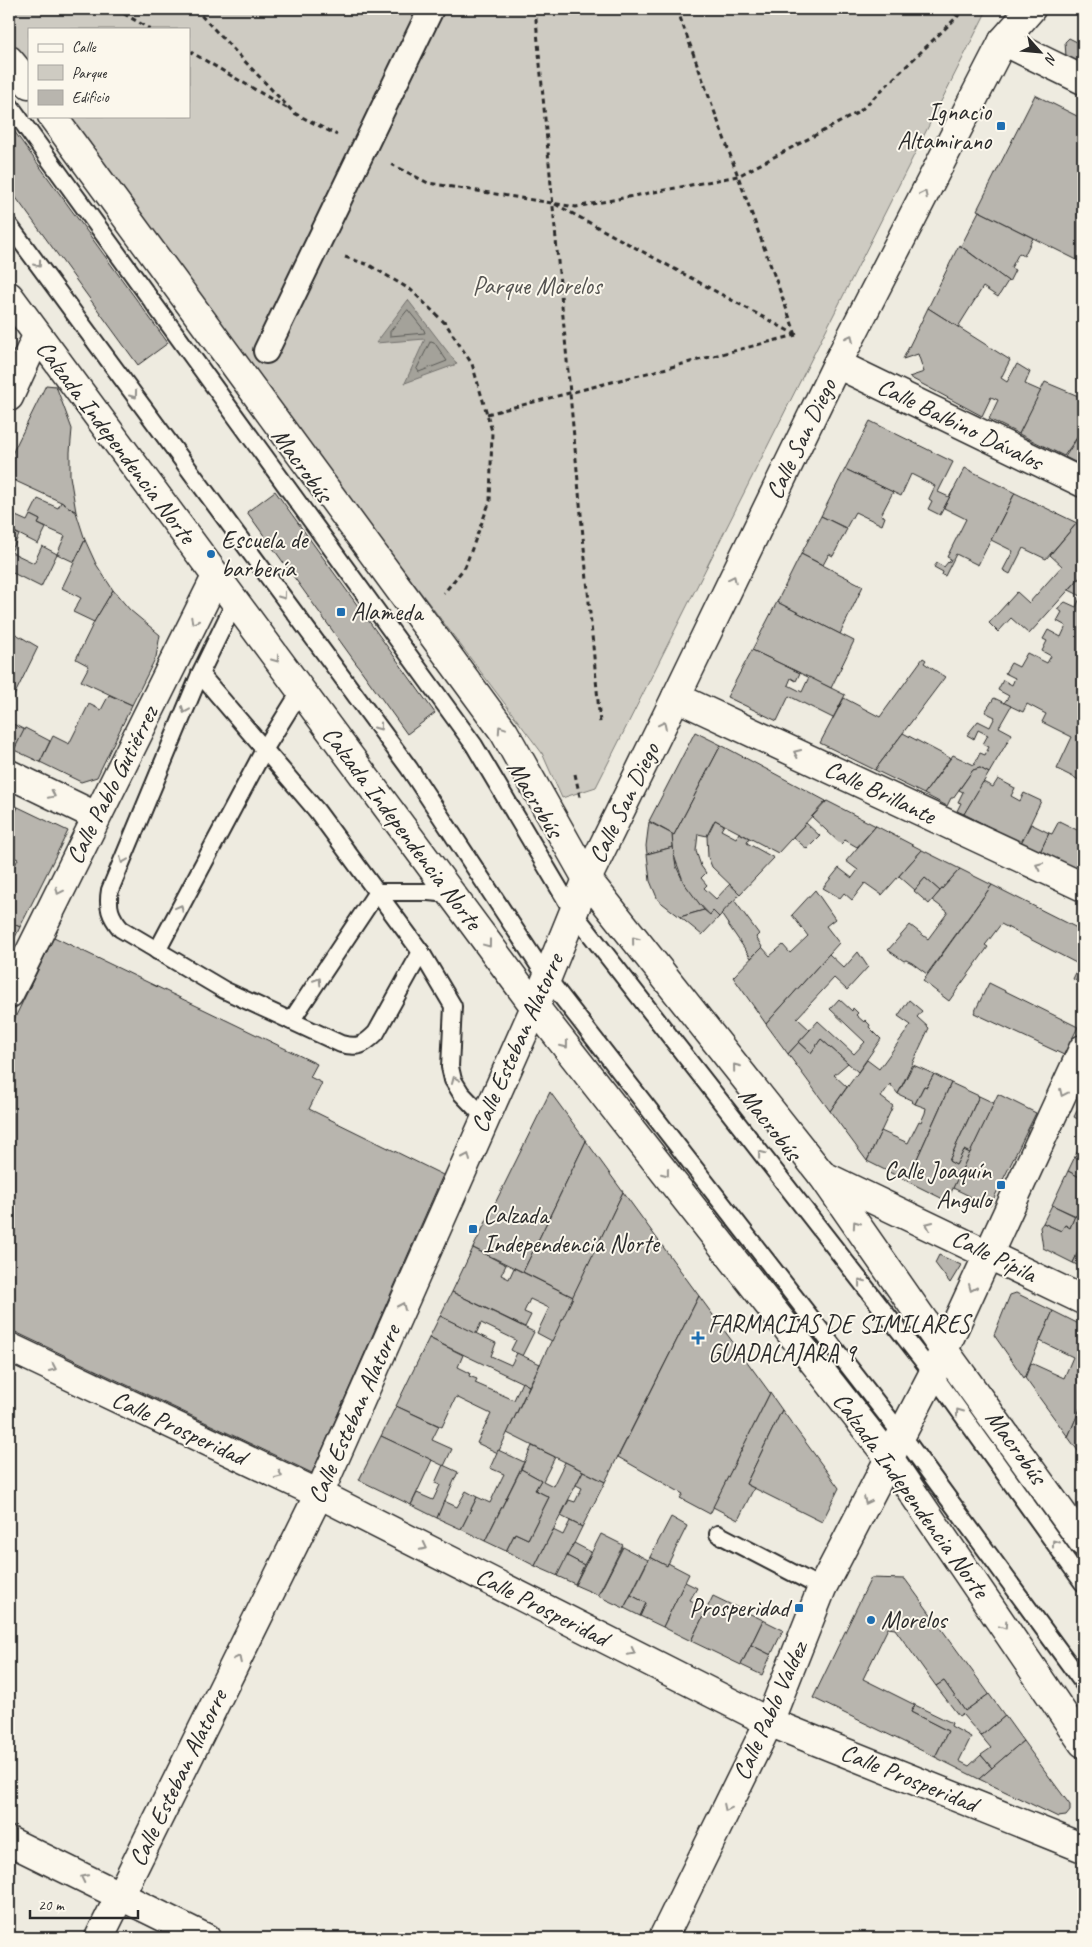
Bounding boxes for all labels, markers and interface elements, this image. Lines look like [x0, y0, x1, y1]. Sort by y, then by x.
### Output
legend [28, 28, 190, 118]
north arrow [1014, 28, 1064, 78]
text: Calle [72, 38, 97, 57]
text: N [1041, 50, 1061, 67]
text: Parque [72, 64, 108, 83]
text: Edificio [72, 88, 110, 107]
place label: Ignacio Altamirano [897, 96, 992, 157]
marker: Ignacio Altamirano [995, 120, 1007, 132]
one-way arrow [918, 190, 928, 199]
one-way arrow [32, 258, 40, 267]
park label: Parque Morelos [473, 270, 604, 302]
street label: Calzada Independencia Norte [29, 334, 204, 552]
one-way arrow [844, 334, 854, 343]
street label: Calle Balbino Dávalos [872, 370, 1050, 479]
street label: Calle San Diego [758, 373, 844, 504]
one-way arrow [128, 389, 137, 399]
street label: Macrobús [264, 422, 341, 510]
place label: Escuela de barbería [221, 524, 309, 585]
marker: Escuela de barbería [205, 548, 217, 560]
one-way arrow [727, 575, 738, 584]
one-way arrow [277, 590, 285, 599]
place label: Alameda [351, 596, 425, 628]
marker: Alameda [335, 606, 347, 618]
one-way arrow [190, 615, 200, 624]
one-way arrow [271, 653, 279, 662]
street label: Calle Pablo Gutiérrez [58, 699, 166, 869]
one-way arrow [181, 705, 191, 714]
street label: Calzada Independencia Norte [315, 720, 490, 938]
one-way arrow [373, 721, 382, 731]
one-way arrow [656, 721, 667, 730]
one-way arrow [498, 725, 507, 735]
street label: Calle San Diego [581, 737, 667, 868]
one-way arrow [793, 750, 802, 760]
street label: Calle Brillante [819, 752, 942, 832]
street label: Macrobús [500, 755, 572, 845]
one-way arrow [47, 789, 56, 799]
one-way arrow [118, 855, 129, 864]
one-way arrow [1035, 862, 1044, 873]
one-way arrow [55, 886, 65, 895]
one-way arrow [174, 904, 184, 913]
one-way arrow [632, 936, 641, 945]
one-way arrow [482, 938, 491, 948]
street label: Calle Esteban Alatorre [463, 947, 572, 1138]
one-way arrow [312, 977, 321, 986]
one-way arrow [560, 1040, 569, 1049]
one-way arrow [734, 1064, 742, 1073]
one-way arrow [450, 1076, 461, 1085]
street label: Macrobús [731, 1081, 810, 1169]
one-way arrow [1058, 1088, 1069, 1097]
one-way arrow [759, 1151, 767, 1160]
one-way arrow [461, 1153, 472, 1162]
place label: Calle Joaquín Angulo [884, 1155, 994, 1216]
one-way arrow [660, 1167, 668, 1176]
marker: Calle Joaquín Angulo [995, 1179, 1007, 1191]
place label: Calzada Independencia Norte [483, 1199, 661, 1260]
one-way arrow [853, 1220, 862, 1229]
one-way arrow [925, 1221, 934, 1232]
street label: Calle Pípila [946, 1222, 1043, 1291]
marker: Calzada Independencia Norte [467, 1223, 479, 1235]
one-way arrow [858, 1279, 867, 1288]
one-way arrow [967, 1283, 978, 1292]
one-way arrow [396, 1302, 407, 1311]
place label: FARMACIAS DE SIMILARES GUADALAJARA 9 [708, 1308, 973, 1369]
street label: Calle Esteban Alatorre [300, 1318, 409, 1509]
marker: FARMACIAS DE SIMILARES GUADALAJARA 9 [692, 1332, 704, 1344]
one-way arrow [48, 1362, 57, 1372]
street label: Calle Prosperidad [107, 1383, 255, 1475]
street label: Calzada Independencia Norte [826, 1386, 998, 1606]
street label: Macrobús [978, 1404, 1055, 1492]
one-way arrow [957, 1409, 965, 1418]
one-way arrow [274, 1469, 283, 1479]
one-way arrow [863, 1496, 873, 1505]
one-way arrow [1052, 1539, 1061, 1549]
one-way arrow [419, 1541, 428, 1551]
street label: Calle Prosperidad [470, 1560, 617, 1656]
place label: Prosperidad [689, 1592, 792, 1624]
marker: Prosperidad [793, 1602, 805, 1614]
place label: Morelos [881, 1604, 949, 1636]
marker: Morelos [865, 1614, 877, 1626]
one-way arrow [998, 1620, 1007, 1629]
street label: Calle Pablo Valdez [725, 1634, 816, 1785]
one-way arrow [626, 1646, 635, 1656]
one-way arrow [231, 1656, 241, 1665]
street label: Calle Esteban Alatorre [121, 1683, 235, 1872]
street label: Calle Prosperidad [836, 1736, 986, 1821]
one-way arrow [723, 1803, 733, 1812]
one-way arrow [80, 1874, 89, 1884]
scale bar [30, 1887, 138, 1919]
text: 20 m [38, 1896, 65, 1915]

